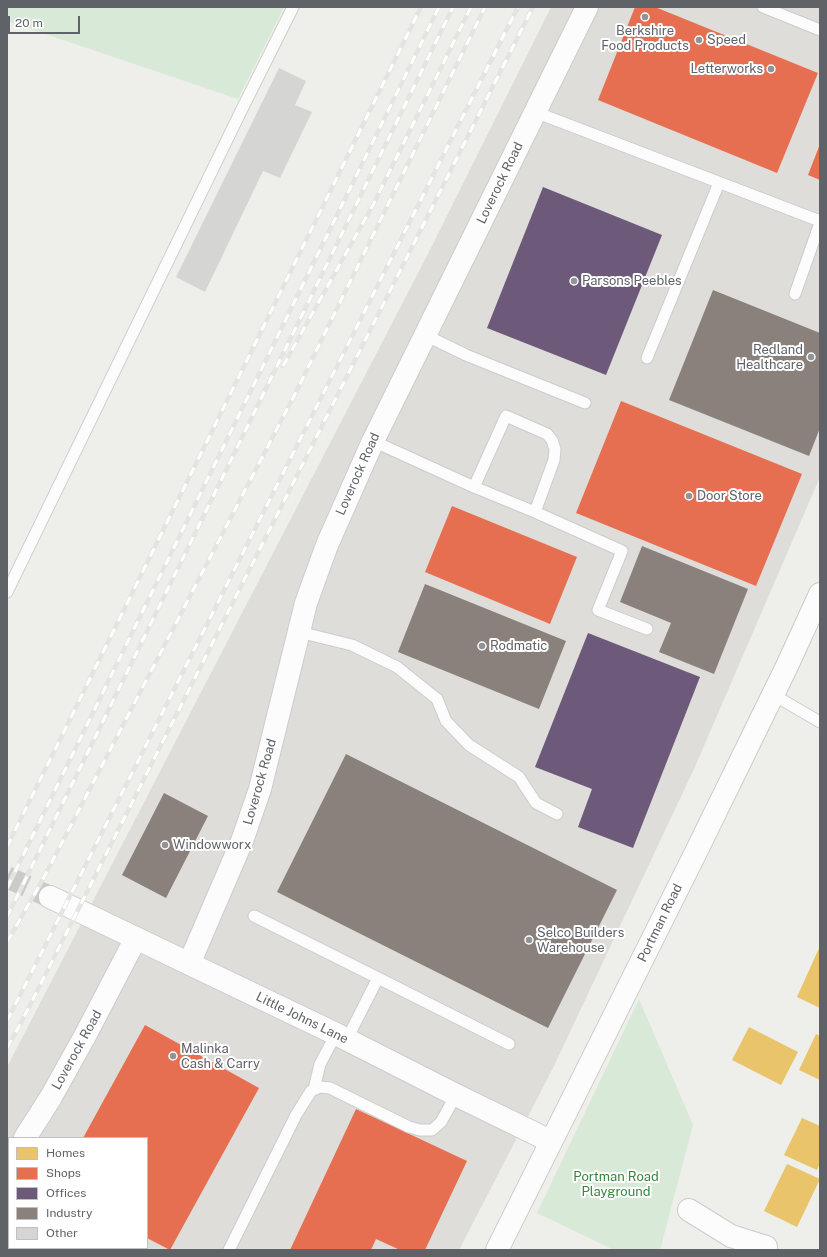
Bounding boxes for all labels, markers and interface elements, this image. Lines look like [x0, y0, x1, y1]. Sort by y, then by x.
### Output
scale bar [10, 8, 82, 34]
marker: Berkshire Food Products [640, 12, 650, 22]
text: 20 m [15, 16, 43, 30]
place label: Berkshire Food Products [601, 23, 689, 54]
place label: Speed [707, 32, 746, 48]
marker: Speed [694, 35, 704, 45]
place label: Letterworks [691, 61, 763, 77]
marker: Letterworks [766, 64, 776, 74]
street label: Loverock Road [474, 140, 526, 226]
place label: Parsons Peebles [582, 273, 682, 289]
marker: Parsons Peebles [569, 276, 579, 286]
place label: Redland Healthcare [736, 342, 803, 373]
marker: Redland Healthcare [806, 352, 816, 362]
street label: Loverock Road [333, 430, 383, 518]
place label: Door Store [697, 488, 762, 504]
marker: Door Store [684, 491, 694, 501]
place label: Rodmatic [490, 638, 547, 654]
marker: Rodmatic [477, 641, 487, 651]
street label: Loverock Road [240, 737, 280, 827]
place label: Windowworx [173, 837, 251, 853]
marker: Windowworx [160, 840, 170, 850]
street label: Portman Road [634, 881, 686, 965]
place label: Selco Builders Warehouse [537, 925, 624, 956]
marker: Selco Builders Warehouse [524, 935, 534, 945]
street label: Little Johns Lane [253, 989, 351, 1047]
street label: Loverock Road [49, 1007, 105, 1093]
place label: Malinka Cash & Carry [181, 1041, 260, 1072]
marker: Malinka Cash & Carry [168, 1051, 178, 1061]
legend [8, 1137, 148, 1249]
text: Homes [46, 1146, 85, 1160]
text: Shops [46, 1166, 81, 1180]
park label: Portman Road Playground [573, 1169, 659, 1200]
text: Offices [46, 1186, 86, 1200]
text: Industry [46, 1206, 92, 1220]
text: Other [46, 1226, 78, 1240]

